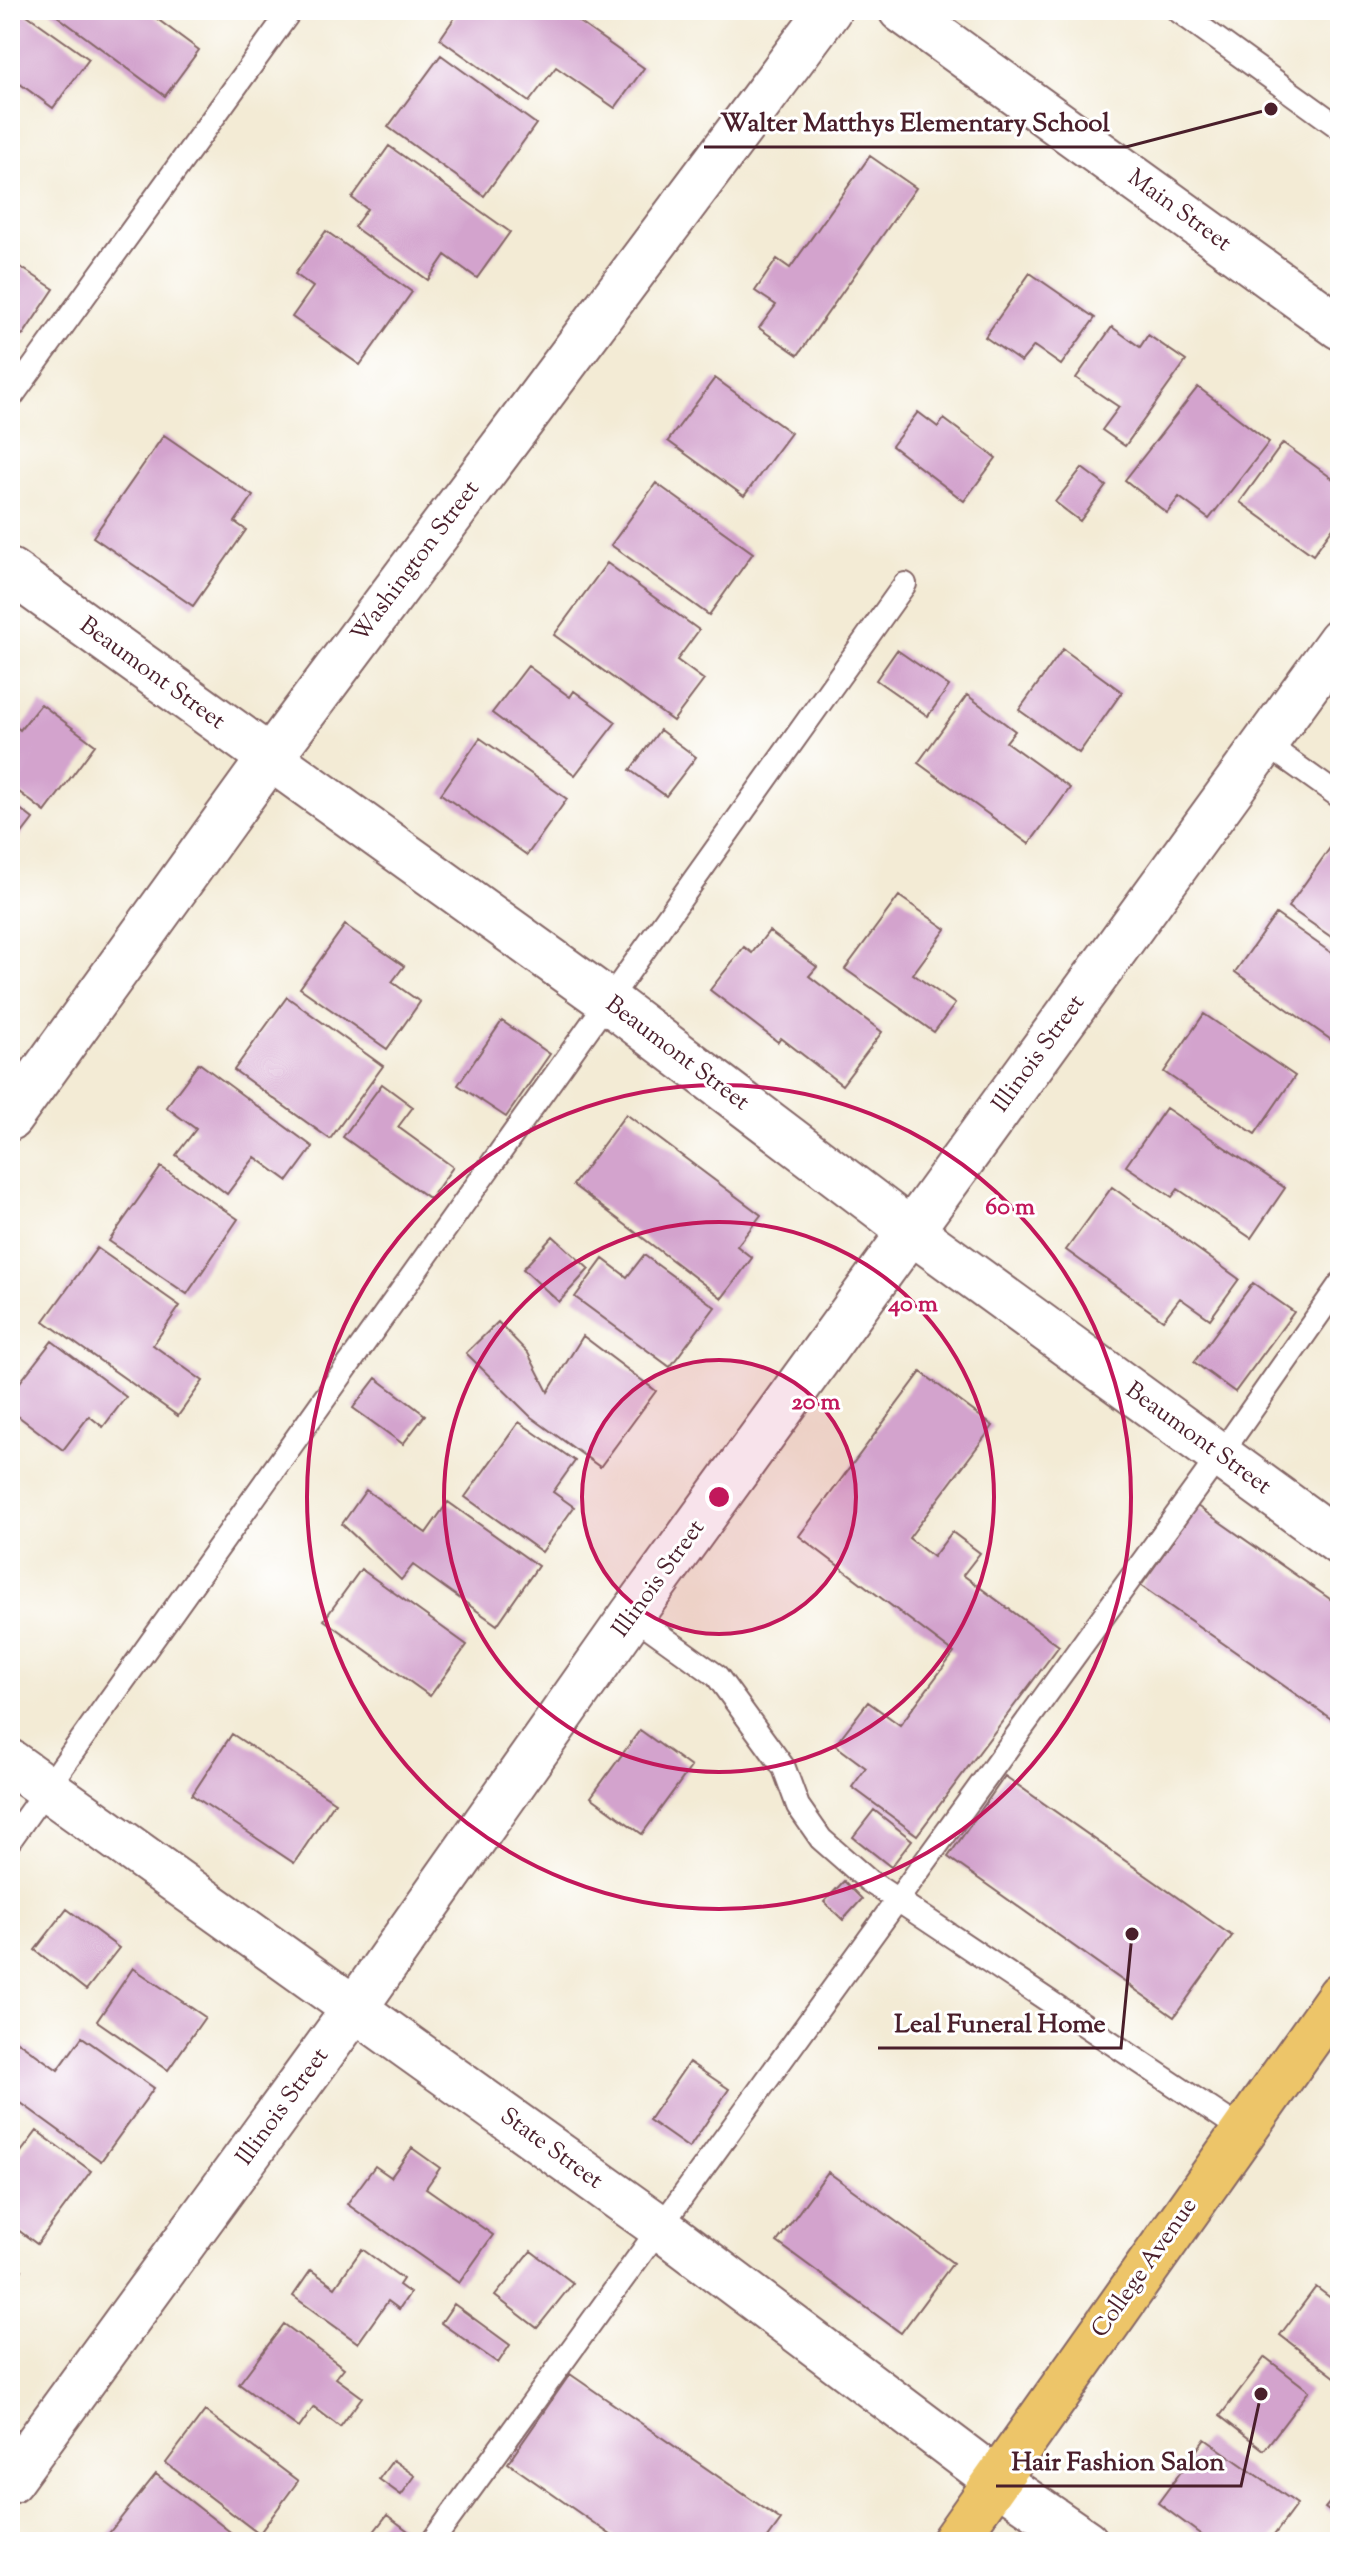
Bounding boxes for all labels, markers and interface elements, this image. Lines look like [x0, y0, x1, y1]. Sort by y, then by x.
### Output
callout: Walter Matthys Elementary School [704, 97, 1126, 147]
text: Walter Matthys Elementary School [720, 106, 1110, 143]
street label: Main Street [1120, 162, 1238, 260]
street label: Washington Street [344, 474, 488, 650]
street label: Beaumont Street [72, 609, 232, 739]
street label: Beaumont Street [598, 988, 756, 1120]
street label: Illinois Street [985, 988, 1093, 1120]
text: 60 m [985, 1191, 1035, 1225]
text: 40 m [887, 1288, 938, 1322]
street label: Beaumont Street [1118, 1374, 1278, 1504]
text: 20 m [792, 1386, 841, 1420]
centre of rings [705, 1483, 733, 1511]
street label: Illinois Street [605, 1513, 713, 1645]
callout: Leal Funeral Home [878, 1998, 1121, 2048]
text: Leal Funeral Home [894, 2007, 1106, 2044]
street label: Illinois Street [229, 2041, 337, 2173]
street label: State Street [493, 2100, 609, 2198]
street label: College Avenue [1084, 2191, 1206, 2345]
callout: Hair Fashion Salon [996, 2436, 1241, 2486]
text: Hair Fashion Salon [1011, 2445, 1225, 2482]

